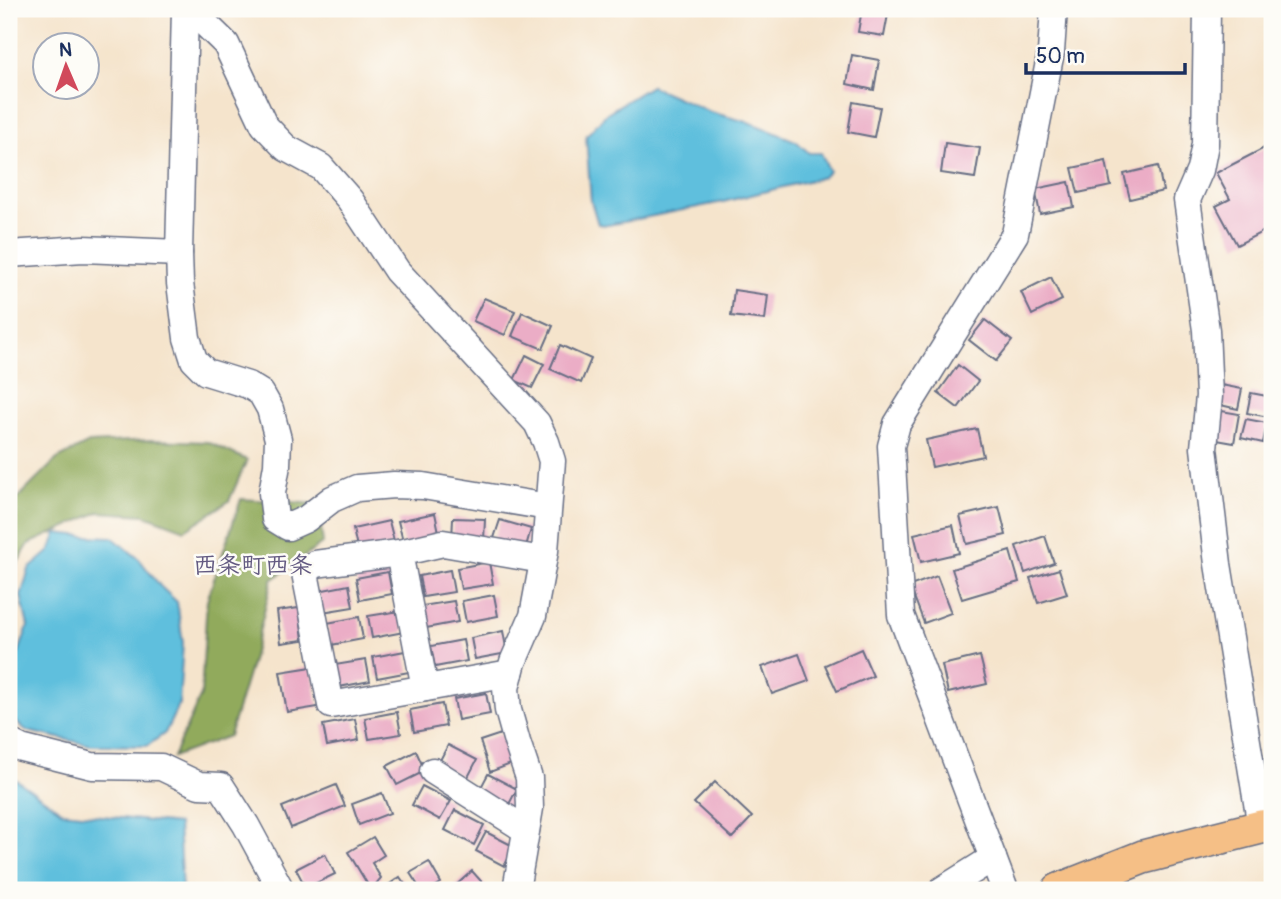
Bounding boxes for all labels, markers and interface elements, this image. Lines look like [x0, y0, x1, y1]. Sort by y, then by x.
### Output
north arrow [32, 32, 102, 102]
scale bar [1026, 32, 1185, 76]
text: N [59, 38, 72, 62]
text: 50 m [1036, 43, 1085, 70]
district label: 西条町西条 [193, 551, 313, 580]

